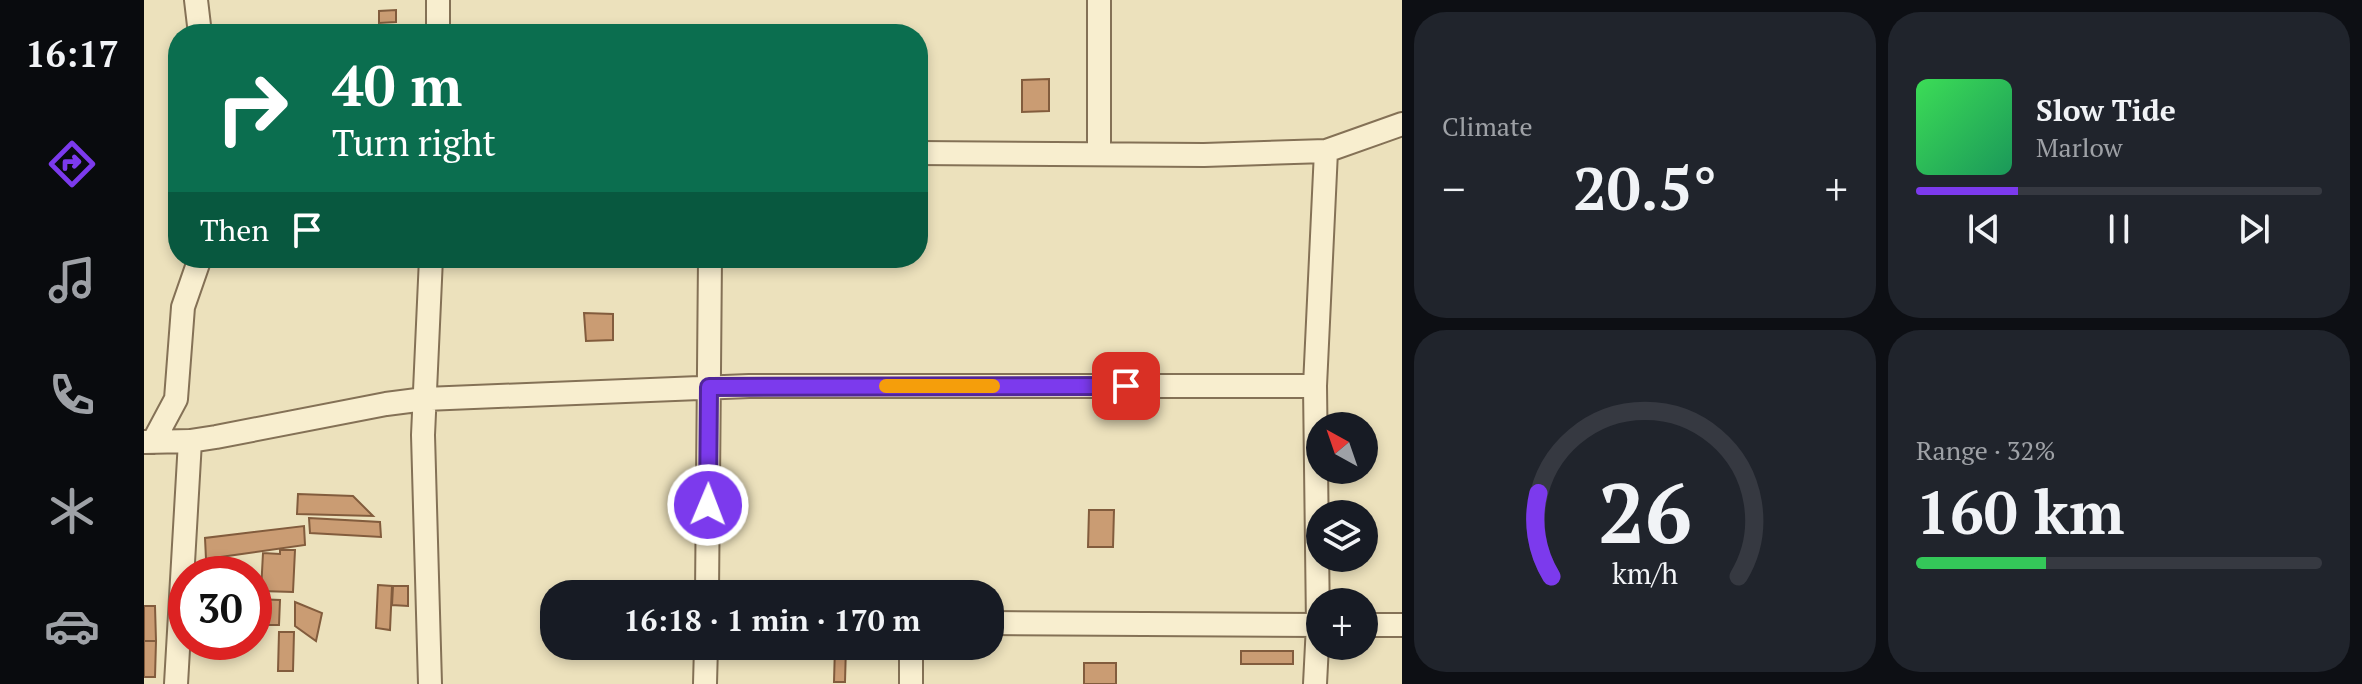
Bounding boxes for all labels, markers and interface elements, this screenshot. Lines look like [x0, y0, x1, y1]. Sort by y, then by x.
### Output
text: 16:17 [25, 30, 119, 77]
text: 40 m [332, 48, 462, 122]
icon: right [200, 56, 304, 160]
text: Slow Tide [2036, 90, 2176, 130]
text: Climate [1442, 109, 1533, 143]
text: Turn right [332, 119, 496, 166]
text: Marlow [2036, 130, 2122, 164]
icon: directions [44, 136, 100, 192]
text: 20.5° [1573, 148, 1717, 227]
text: − [1442, 159, 1465, 218]
text: + [1825, 159, 1848, 218]
icon: previous [1962, 207, 2006, 251]
icon: pause [2097, 207, 2141, 251]
icon: next [2232, 207, 2276, 251]
icon: arrive [285, 208, 329, 252]
text: Then [200, 210, 269, 250]
icon: music [44, 252, 100, 308]
pin [1092, 352, 1160, 420]
icon: arrive [1104, 364, 1148, 408]
icon: phone [44, 367, 100, 423]
north arrow [1306, 412, 1378, 484]
map controls [1306, 412, 1378, 660]
text: Range · 32% [1916, 433, 2055, 467]
text: 26 [1598, 457, 1692, 567]
position arrow [666, 463, 750, 547]
text: 160 km [1916, 472, 2124, 551]
icon: climate [44, 483, 100, 539]
button: layers [1306, 500, 1378, 572]
text: km/h [1612, 554, 1678, 592]
speed limit sign: 30 [168, 556, 272, 660]
button: + [1306, 588, 1378, 660]
icon: car [44, 598, 100, 654]
text: 16:18 · 1 min · 170 m [624, 600, 920, 640]

